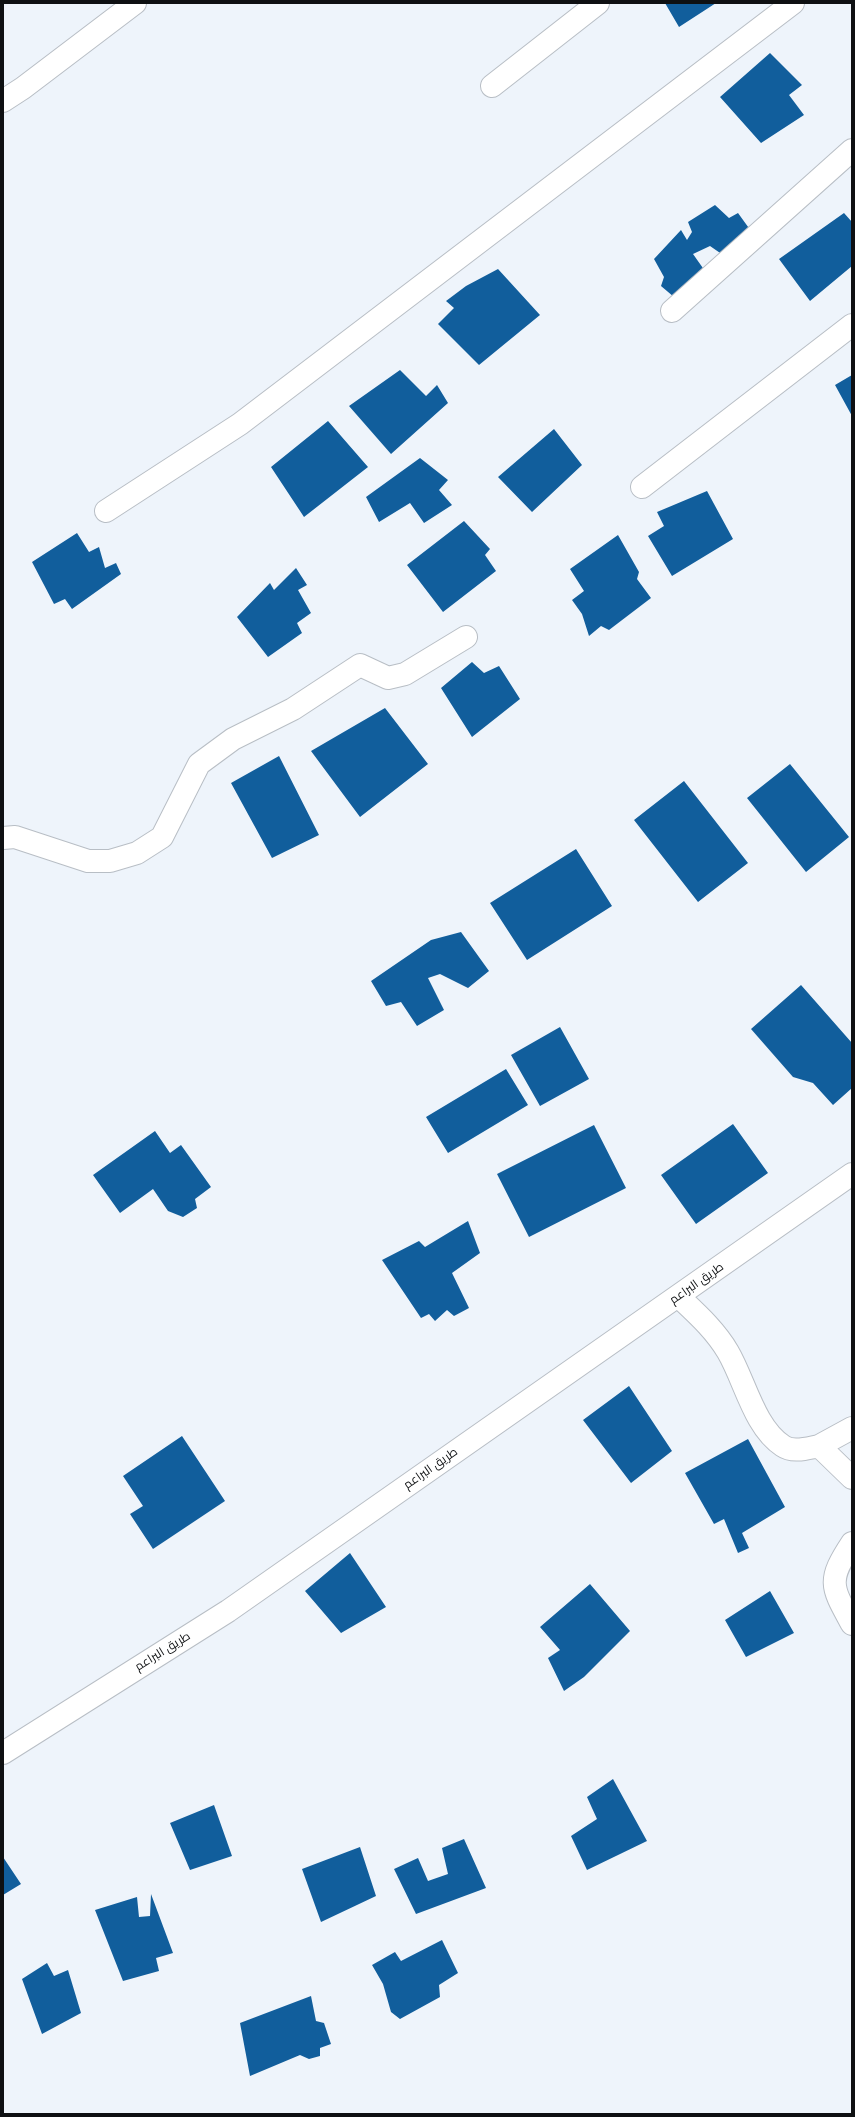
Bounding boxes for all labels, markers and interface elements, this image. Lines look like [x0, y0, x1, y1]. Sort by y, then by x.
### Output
street label: طريق البراعم [667, 1260, 727, 1308]
street label: طريق البراعم [401, 1445, 461, 1493]
street label: طريق البراعم [133, 1629, 193, 1675]

